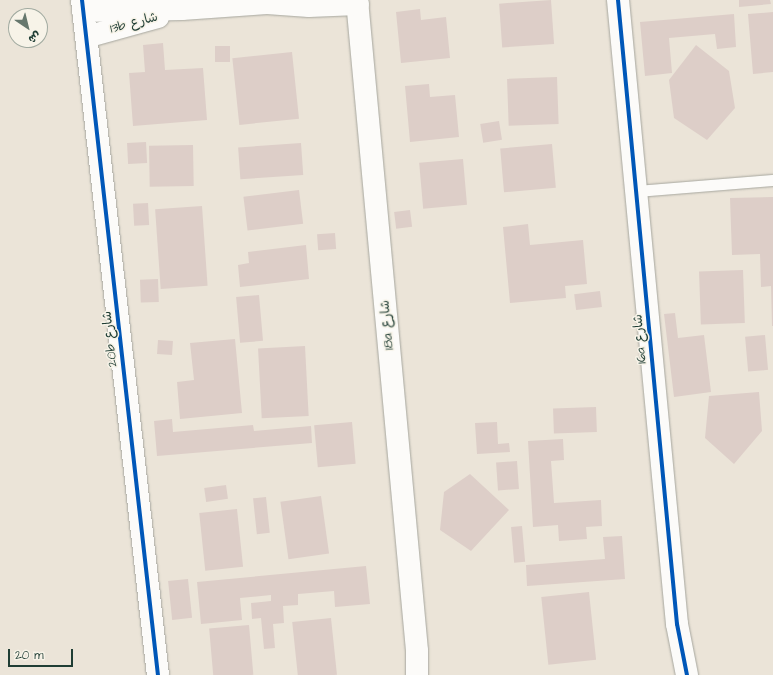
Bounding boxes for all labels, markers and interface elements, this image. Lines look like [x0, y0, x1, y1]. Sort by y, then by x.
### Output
north arrow [8, 8, 48, 48]
street label: 13b شارع [108, 9, 160, 37]
text: ش [25, 28, 44, 47]
street label: 18a شارع [377, 299, 397, 351]
street label: 20b شارع [99, 310, 121, 368]
street label: 16a شارع [630, 314, 650, 364]
scale bar [10, 641, 75, 667]
text: 20 m [15, 647, 44, 664]

